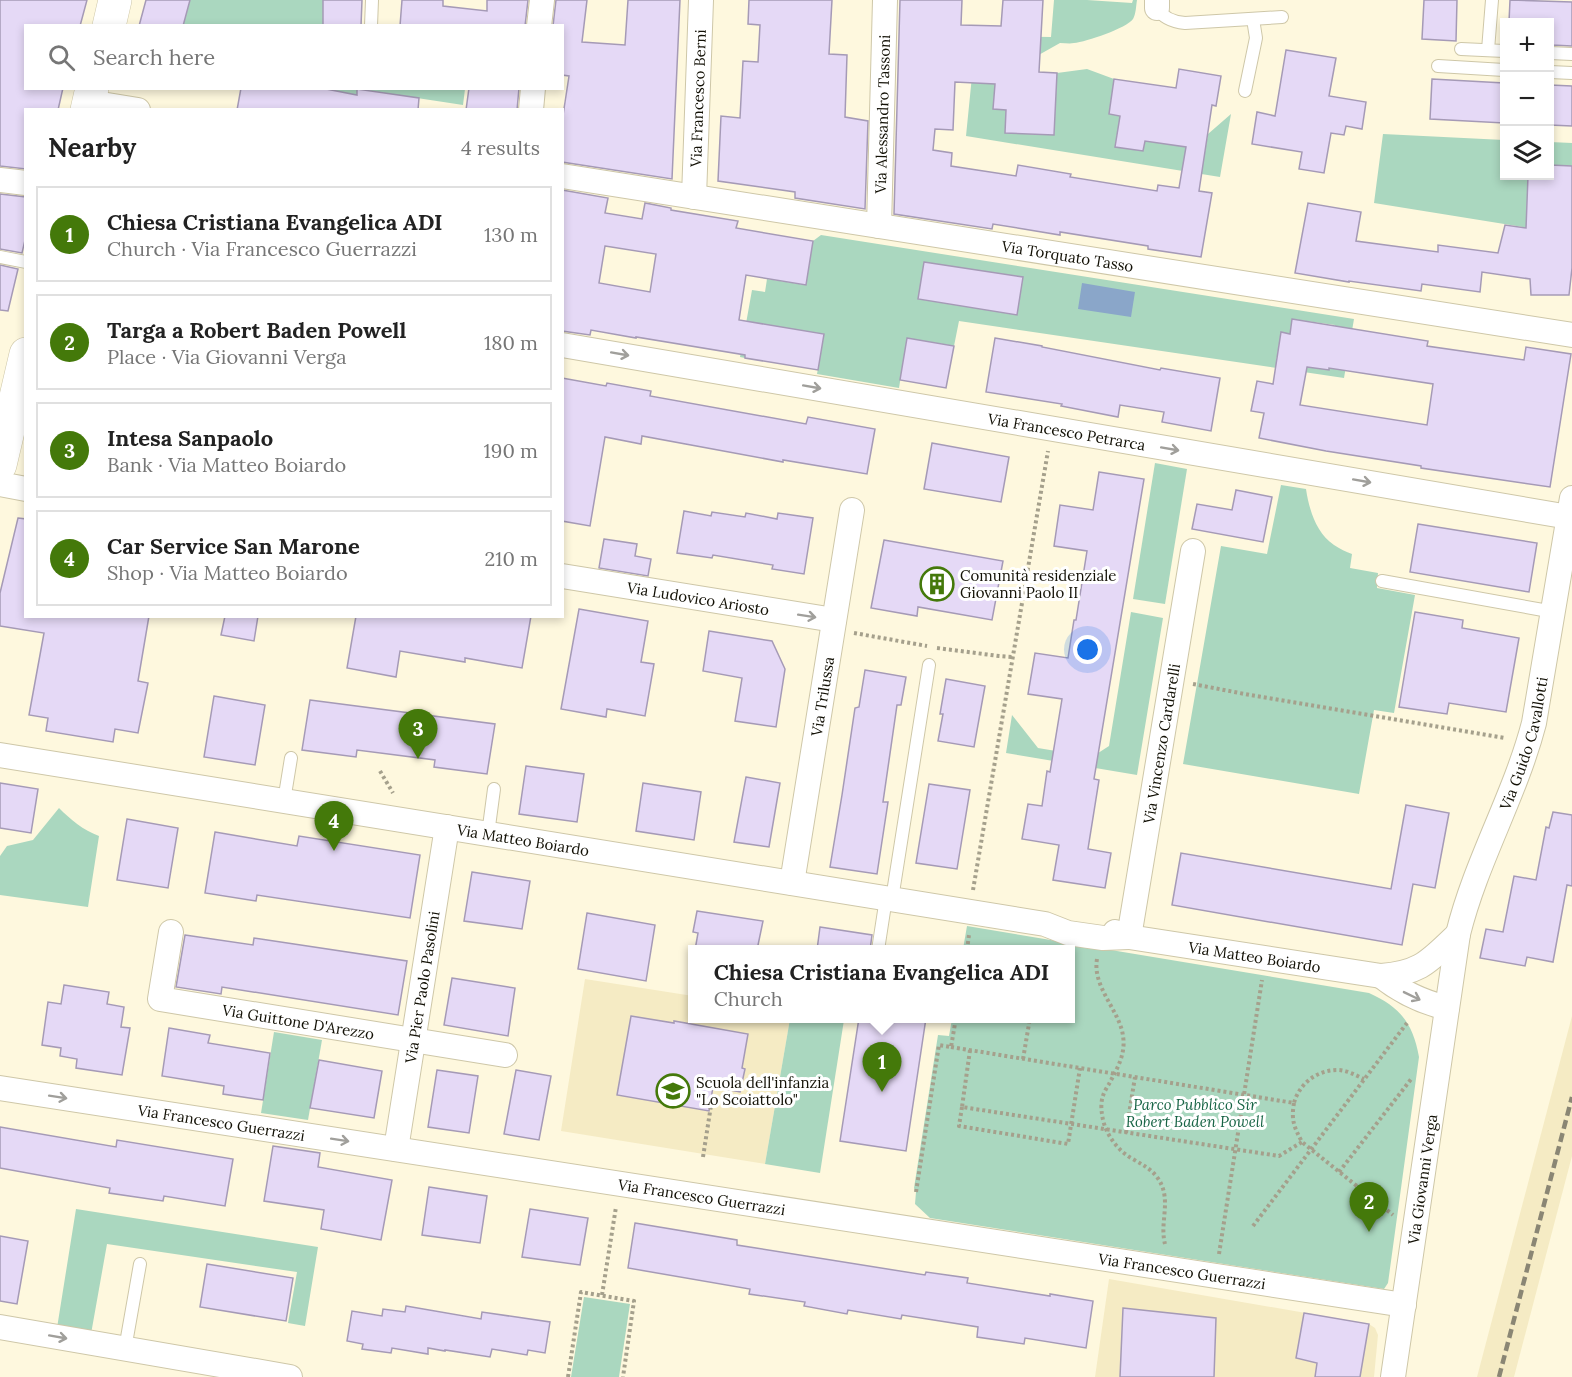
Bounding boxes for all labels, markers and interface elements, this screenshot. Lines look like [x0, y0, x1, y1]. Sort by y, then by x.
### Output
map controls [1500, 18, 1554, 180]
button: + [1500, 18, 1554, 72]
search box [24, 24, 564, 90]
street label: Via Francesco Berni [686, 29, 709, 168]
street label: Via Alessandro Tassoni [870, 34, 894, 195]
icon: search [45, 41, 78, 74]
text: Search here [93, 43, 215, 71]
button: − [1500, 72, 1554, 126]
button: layers [1500, 126, 1554, 180]
text: Nearby [48, 131, 136, 164]
text: 4 results [461, 135, 540, 160]
text: Chiesa Cristiana Evangelica ADI [107, 208, 443, 236]
text: 1 [65, 222, 74, 247]
text: 130 m [484, 222, 538, 247]
text: Church · Via Francesco Guerrazzi [107, 236, 417, 261]
street label: Via Torquato Tasso [1000, 236, 1135, 275]
text: Targa a Robert Baden Powell [107, 316, 406, 344]
text: 2 [64, 330, 75, 355]
text: 180 m [484, 330, 538, 355]
text: Place · Via Giovanni Verga [107, 344, 347, 369]
one-way arrow [610, 349, 630, 360]
one-way arrow [802, 382, 822, 393]
street label: Via Francesco Petrarca [985, 408, 1147, 454]
text: Intesa Sanpaolo [107, 424, 273, 452]
text: 3 [64, 438, 75, 463]
text: 190 m [484, 438, 538, 463]
one-way arrow [1160, 443, 1180, 454]
text: Bank · Via Matteo Boiardo [107, 452, 346, 477]
one-way arrow [1352, 476, 1372, 487]
text: Car Service San Marone [107, 532, 360, 560]
text: 4 [64, 546, 75, 571]
text: 210 m [484, 546, 538, 571]
text: Shop · Via Matteo Boiardo [107, 560, 348, 585]
building icon: Comunità residenziale Giovanni Paolo II [919, 566, 955, 602]
place label: Comunità residenziale Giovanni Paolo II [960, 566, 1116, 602]
street label: Via Ludovico Ariosto [625, 577, 771, 619]
one-way arrow [796, 611, 816, 622]
your location [1073, 635, 1102, 664]
street label: Via Trilussa [806, 655, 838, 739]
street label: Via Vincenzo Cardarelli [1138, 662, 1184, 826]
street label: Via Guido Cavallotti [1495, 675, 1551, 814]
pin: 3 [398, 710, 438, 759]
pin: 4 [314, 802, 354, 851]
street label: Via Matteo Boiardo [455, 819, 591, 860]
street label: Via Pier Paolo Pasolini [400, 910, 443, 1065]
street label: Via Matteo Boiardo [1186, 937, 1322, 976]
popup [688, 945, 1075, 1023]
text: Chiesa Cristiana Evangelica ADI [714, 958, 1049, 986]
text: Church [714, 986, 783, 1011]
one-way arrow [1402, 991, 1420, 1002]
street label: Via Guittone D'Arezzo [220, 1000, 376, 1043]
pin: 1 [862, 1042, 902, 1092]
school or university icon: Scuola dell'infanzia "Lo Scoiattolo" [655, 1073, 691, 1109]
place label: Scuola dell'infanzia "Lo Scoiattolo" [696, 1073, 829, 1109]
one-way arrow [47, 1091, 67, 1102]
park label: Parco Pubblico Sir Robert Baden Powell [1126, 1095, 1265, 1131]
street label: Via Francesco Guerrazzi [135, 1100, 306, 1145]
street label: Via Giovanni Verga [1403, 1113, 1441, 1246]
one-way arrow [330, 1135, 349, 1146]
street label: Via Francesco Guerrazzi [616, 1174, 787, 1219]
pin: 2 [1350, 1182, 1388, 1232]
street label: Via Francesco Guerrazzi [1096, 1248, 1267, 1293]
one-way arrow [47, 1332, 67, 1343]

